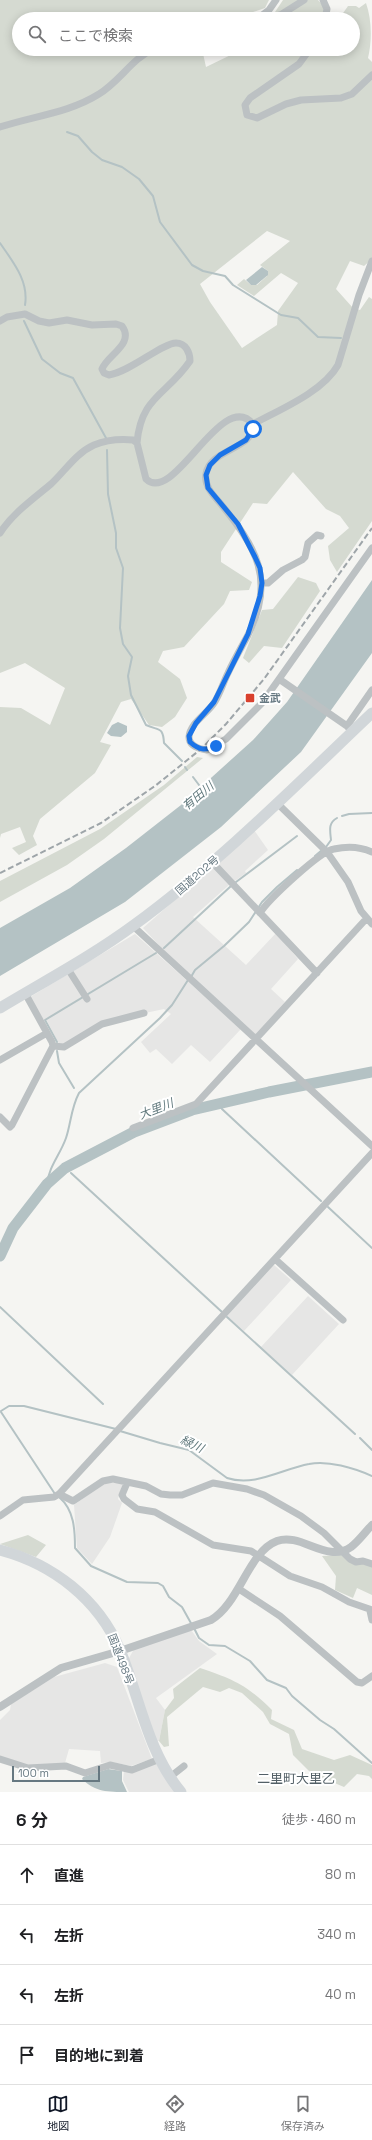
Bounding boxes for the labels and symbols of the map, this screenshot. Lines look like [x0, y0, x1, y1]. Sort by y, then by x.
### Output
route start [244, 420, 262, 438]
place label: 金武 [259, 691, 281, 705]
marker: 金武 [244, 692, 256, 704]
route end [207, 737, 225, 755]
water label: 有田川 [179, 777, 218, 814]
street label: 国道202号 [172, 852, 222, 898]
water label: 大里川 [136, 1094, 178, 1123]
water label: 緑川 [178, 1432, 208, 1457]
street label: 国道498号 [105, 1632, 137, 1686]
scale bar [12, 1764, 100, 1783]
district label: 二里町大里乙 [257, 1770, 335, 1787]

